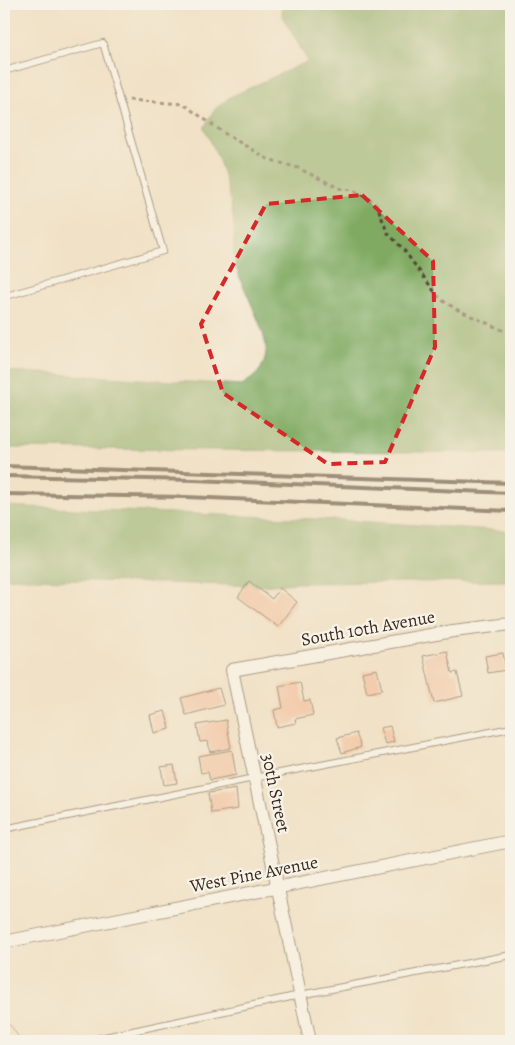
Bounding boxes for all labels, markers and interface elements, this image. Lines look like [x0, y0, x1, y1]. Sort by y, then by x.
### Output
street label: South 10th Avenue [299, 604, 437, 652]
street label: 30th Street [256, 751, 296, 835]
street label: West Pine Avenue [187, 850, 320, 898]

